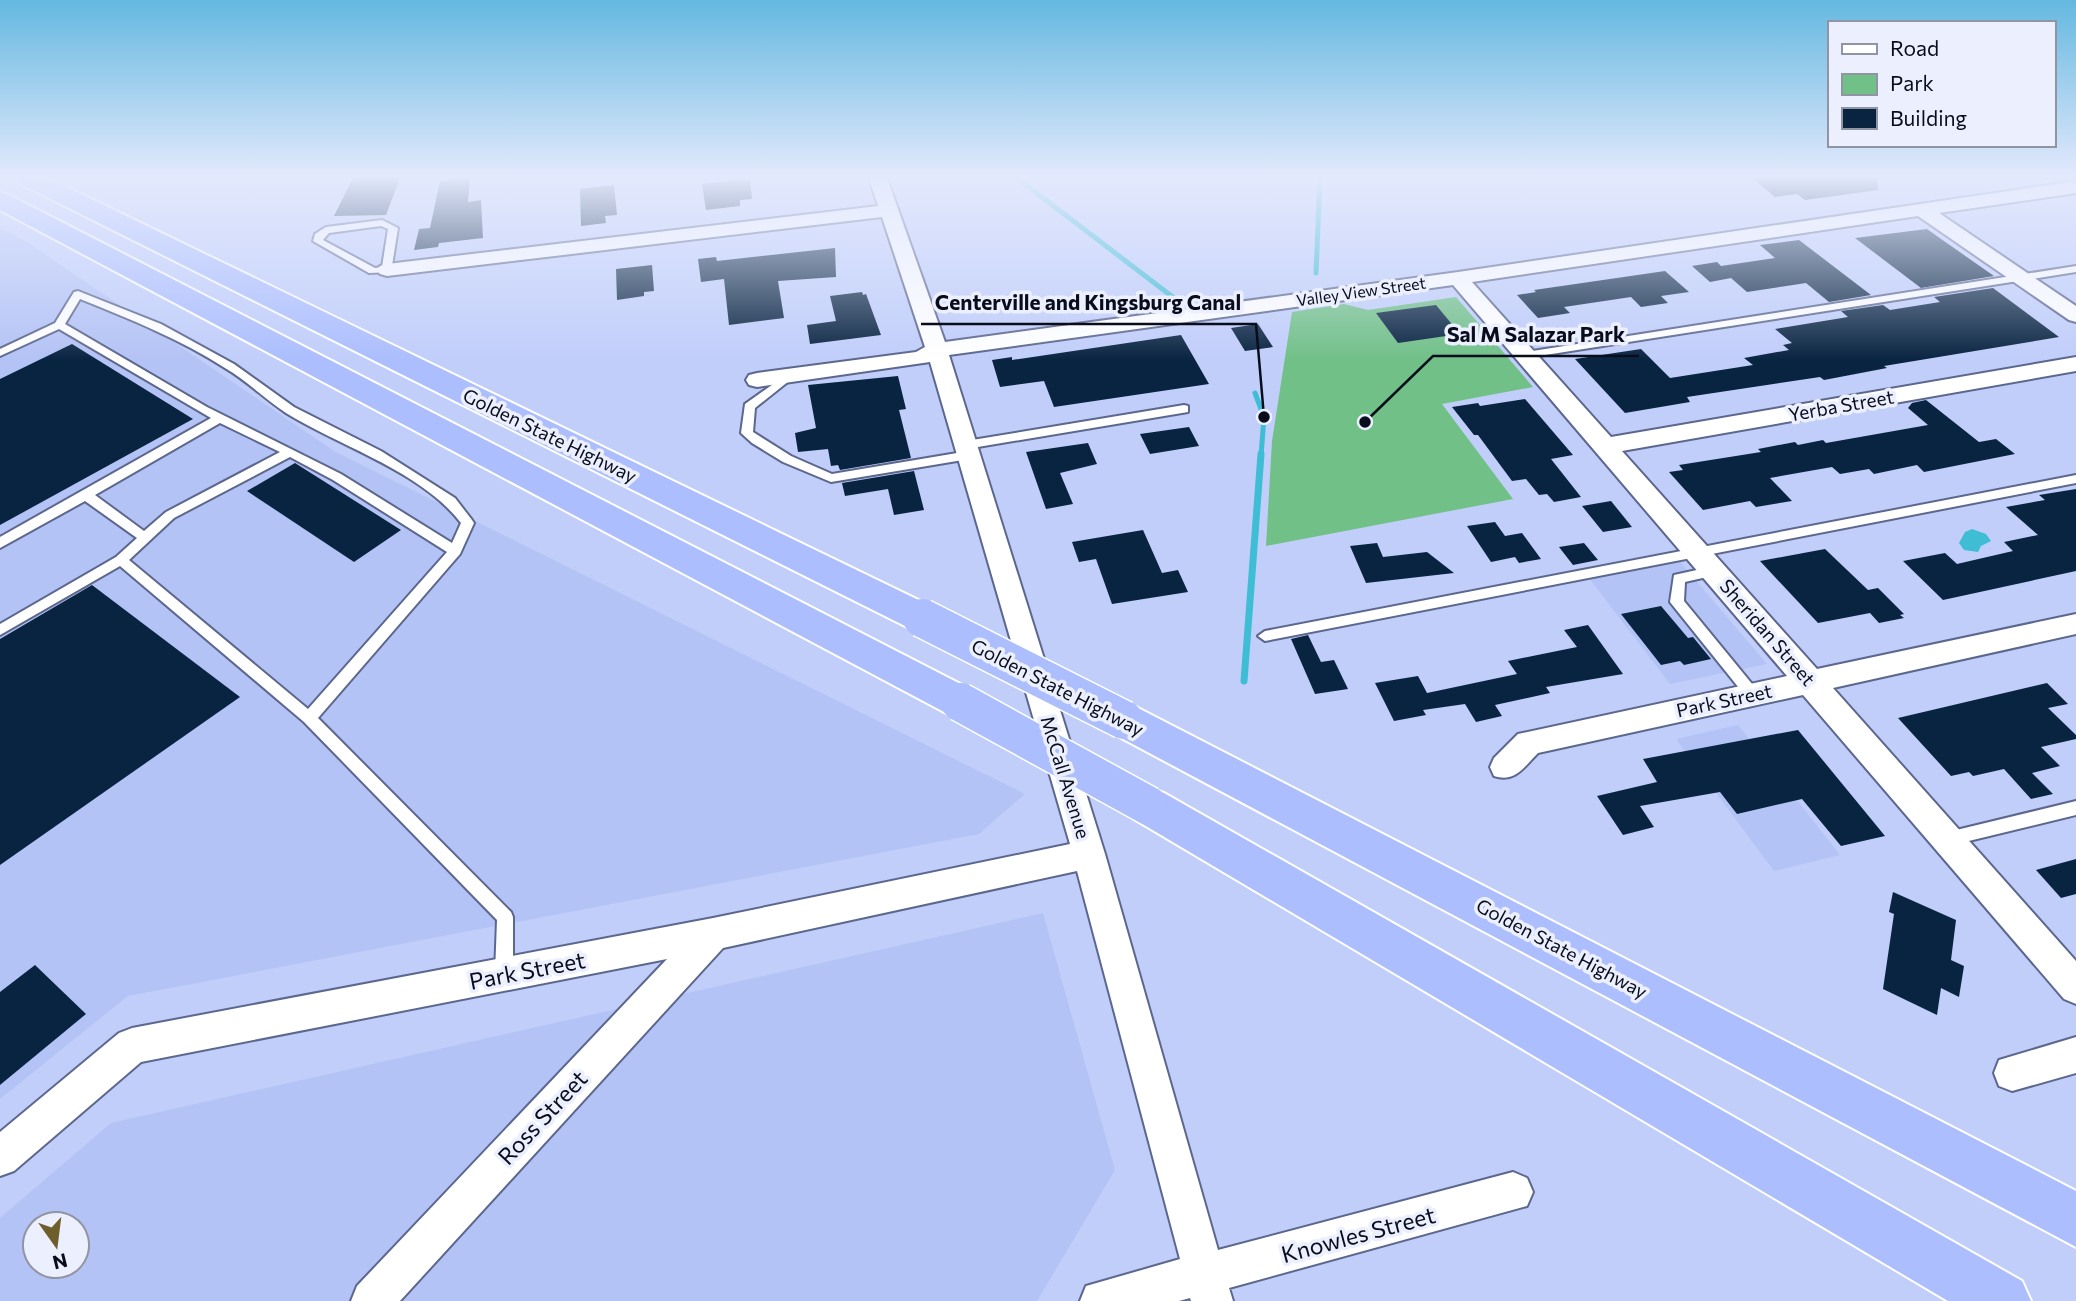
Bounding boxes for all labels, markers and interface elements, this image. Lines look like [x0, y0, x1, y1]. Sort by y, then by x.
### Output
legend [1828, 21, 2055, 147]
text: Road [1890, 35, 1939, 60]
text: Park [1890, 70, 1934, 95]
text: Building [1890, 105, 1967, 130]
street label: Valley View Street [1295, 272, 1427, 309]
callout: Centerville and Kingsburg Canal [921, 282, 1256, 324]
text: Centerville and Kingsburg Canal [935, 289, 1241, 314]
callout: Sal M Salazar Park [1433, 314, 1639, 356]
text: Sal M Salazar Park [1447, 321, 1625, 346]
street label: Golden State Highway [459, 383, 641, 487]
street label: Yerba Street [1786, 384, 1896, 426]
street label: Sheridan Street [1715, 574, 1821, 690]
street label: Golden State Highway [968, 634, 1148, 741]
street label: Park Street [1674, 679, 1774, 721]
street label: McCall Avenue [1036, 713, 1096, 841]
street label: Golden State Highway [1473, 893, 1652, 1003]
street label: Park Street [467, 945, 587, 995]
street label: Ross Street [491, 1064, 593, 1170]
street label: Knowles Street [1278, 1200, 1438, 1268]
north arrow [21, 1210, 91, 1280]
text: N [51, 1249, 70, 1275]

